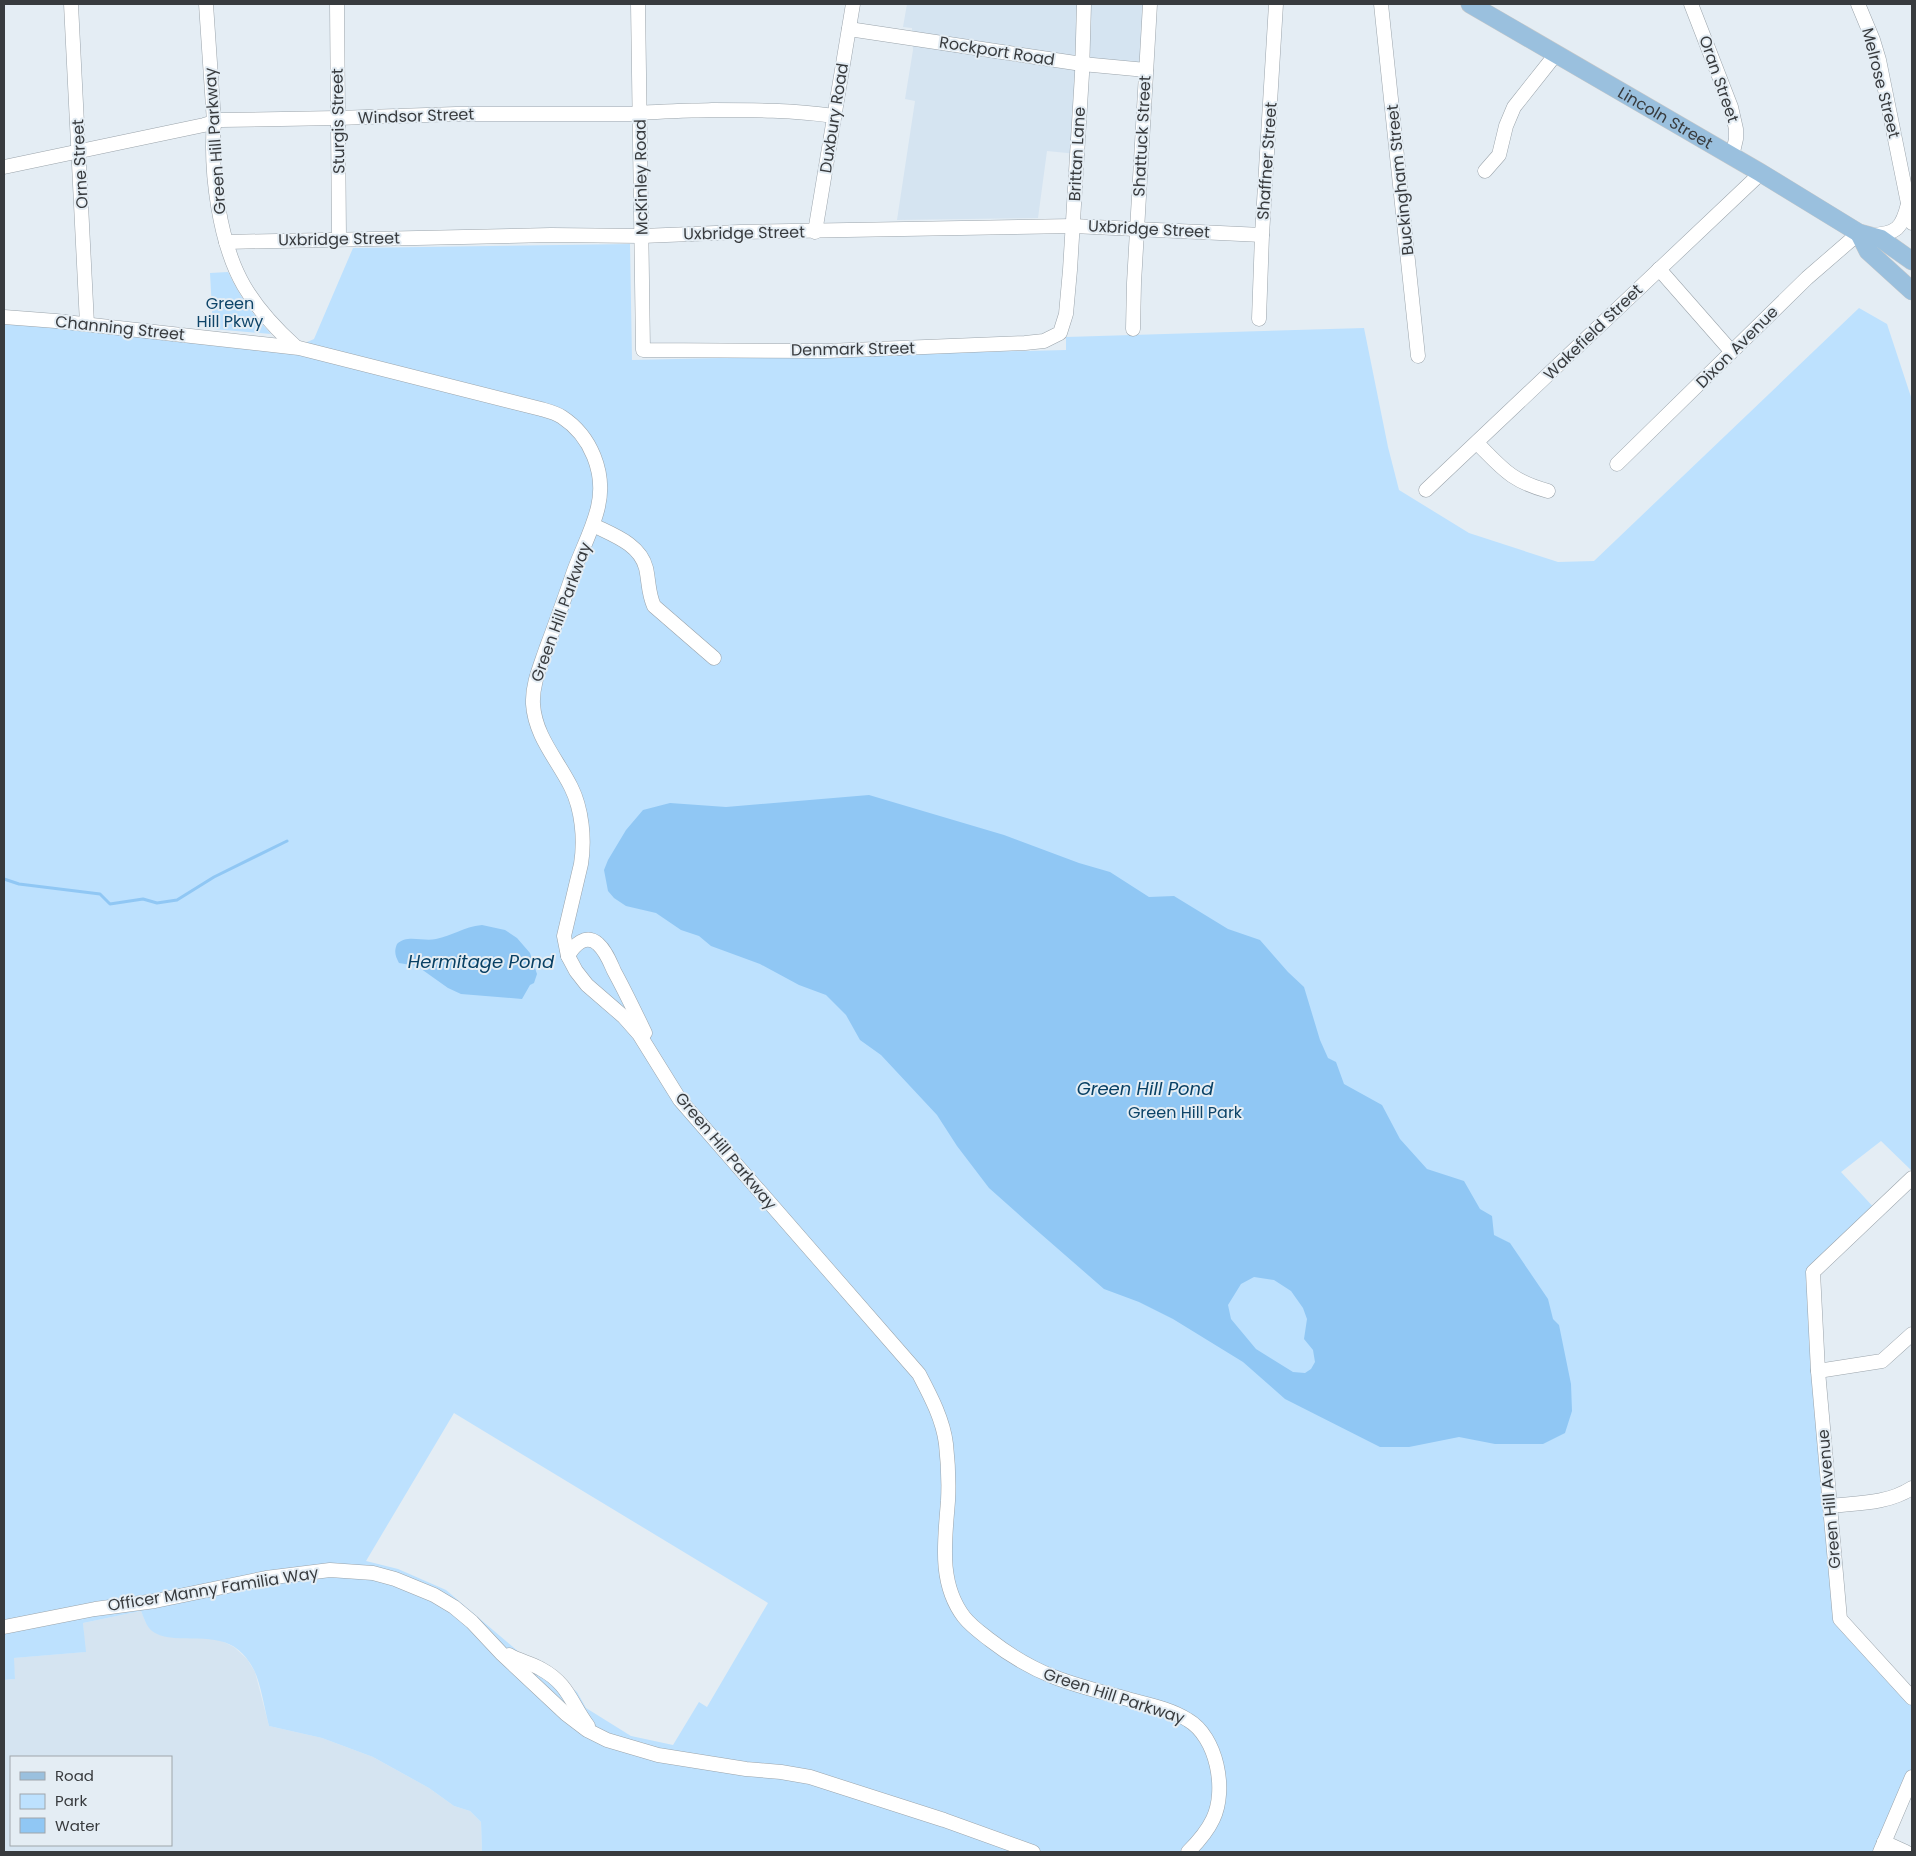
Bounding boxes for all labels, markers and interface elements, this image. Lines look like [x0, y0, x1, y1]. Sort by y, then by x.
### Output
street label: Melrose Street [1856, 25, 1906, 141]
street label: Rockport Road [938, 31, 1056, 71]
street label: Oran Street [1693, 32, 1745, 126]
street label: Duxbury Road [814, 61, 854, 175]
street label: Green Hill Parkway [198, 67, 232, 215]
street label: Sturgis Street [326, 68, 350, 174]
street label: Shattuck Street [1127, 75, 1157, 197]
street label: Lincoln Street [1614, 81, 1717, 154]
street label: Shaffner Street [1251, 101, 1283, 221]
street label: Windsor Street [357, 102, 475, 130]
street label: Buckingham Street [1381, 103, 1419, 257]
street label: Brittan Lane [1063, 106, 1091, 202]
street label: Orne Street [66, 118, 94, 209]
street label: McKinley Road [628, 119, 654, 235]
street label: Uxbridge Street [1088, 214, 1211, 244]
street label: Uxbridge Street [683, 220, 805, 246]
street label: Uxbridge Street [278, 226, 400, 252]
street label: Wakefield Street [1538, 279, 1648, 385]
park label: Green Hill Pkwy [197, 292, 263, 333]
street label: Dixon Avenue [1691, 301, 1783, 393]
street label: Channing Street [54, 310, 186, 346]
street label: Denmark Street [791, 336, 915, 362]
street label: Green Hill Parkway [525, 539, 597, 685]
water label: Hermitage Pond [408, 949, 555, 974]
water label: Green Hill Pond [1077, 1076, 1214, 1101]
street label: Green Hill Parkway [670, 1087, 782, 1215]
park label: Green Hill Park [1128, 1101, 1243, 1124]
street label: Green Hill Avenue [1811, 1428, 1847, 1570]
street label: Officer Manny Familia Way [106, 1561, 320, 1617]
street label: Green Hill Parkway [1040, 1662, 1188, 1730]
legend [10, 1756, 172, 1846]
text: Road [55, 1765, 94, 1786]
text: Park [55, 1790, 87, 1811]
text: Water [55, 1815, 101, 1836]

